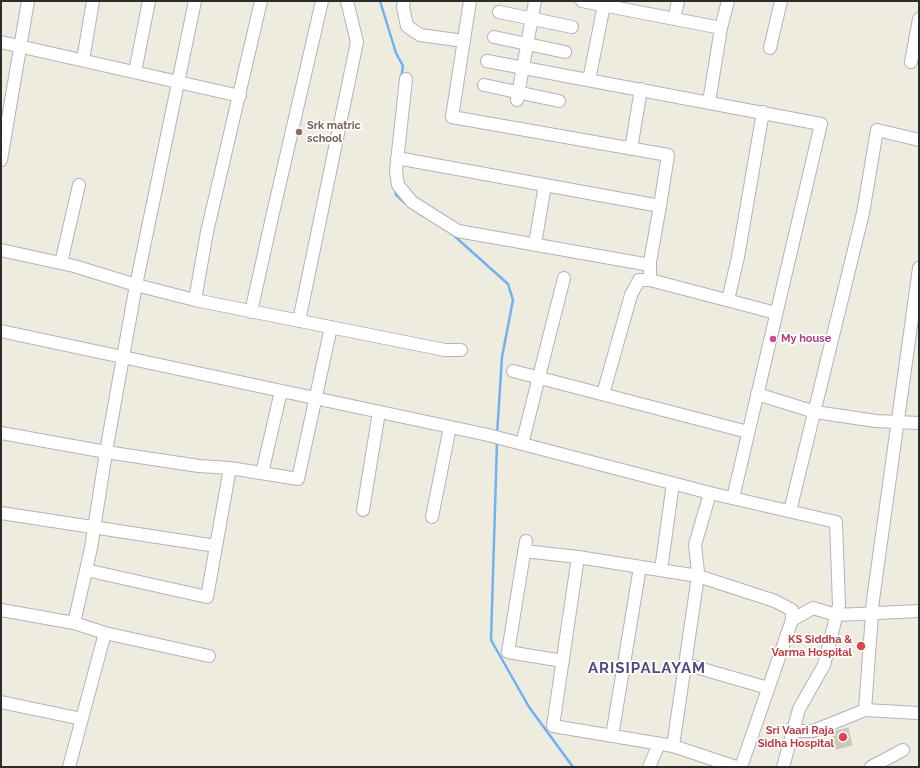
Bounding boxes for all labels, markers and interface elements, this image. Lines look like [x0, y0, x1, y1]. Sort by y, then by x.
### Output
place label: Srk matric school [307, 119, 361, 145]
marker: Srk matric school [294, 127, 304, 137]
place label: My house [781, 332, 831, 346]
marker: My house [768, 334, 778, 344]
place label: KS Siddha & Varma Hospital [771, 633, 852, 659]
marker: KS Siddha & Varma Hospital [855, 640, 867, 652]
district label: ARISIPALAYAM [588, 659, 706, 677]
place label: Sri Vaari Raja Sidha Hospital [758, 724, 834, 750]
marker: Sri Vaari Raja Sidha Hospital [837, 731, 849, 743]

